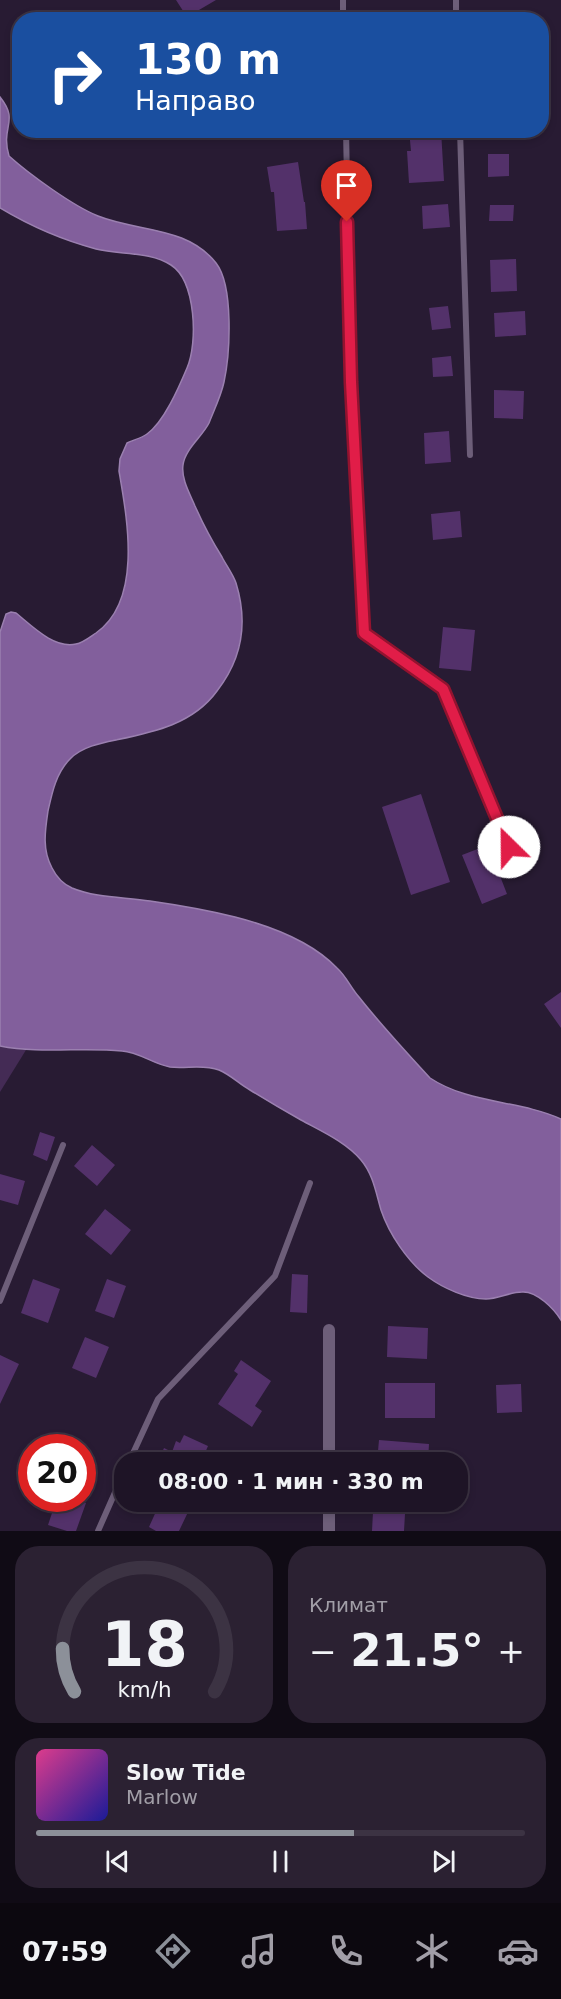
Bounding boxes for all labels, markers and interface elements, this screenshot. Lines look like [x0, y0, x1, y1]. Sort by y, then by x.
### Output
text: 130 m [135, 35, 281, 84]
icon: right [36, 36, 114, 114]
text: Направо [135, 85, 256, 116]
pin [321, 160, 372, 222]
icon: arrive [330, 169, 363, 202]
position arrow [477, 815, 541, 879]
speed limit sign: 20 [18, 1434, 96, 1512]
text: 08:00 · 1 мин · 330 m [158, 1469, 424, 1494]
text: Климат [309, 1593, 388, 1617]
text: 18 [101, 1608, 187, 1681]
text: 21.5° [350, 1624, 484, 1677]
text: − [309, 1632, 337, 1671]
text: + [497, 1632, 525, 1671]
text: km/h [117, 1677, 171, 1702]
text: Slow Tide [126, 1760, 246, 1785]
text: Marlow [126, 1785, 198, 1809]
icon: previous [101, 1845, 134, 1878]
icon: pause [264, 1845, 297, 1878]
icon: next [427, 1845, 460, 1878]
icon: directions [152, 1930, 194, 1972]
icon: music [238, 1930, 280, 1972]
icon: phone [325, 1930, 367, 1972]
icon: climate [411, 1930, 453, 1972]
icon: car [497, 1930, 539, 1972]
text: 07:59 [22, 1936, 108, 1967]

